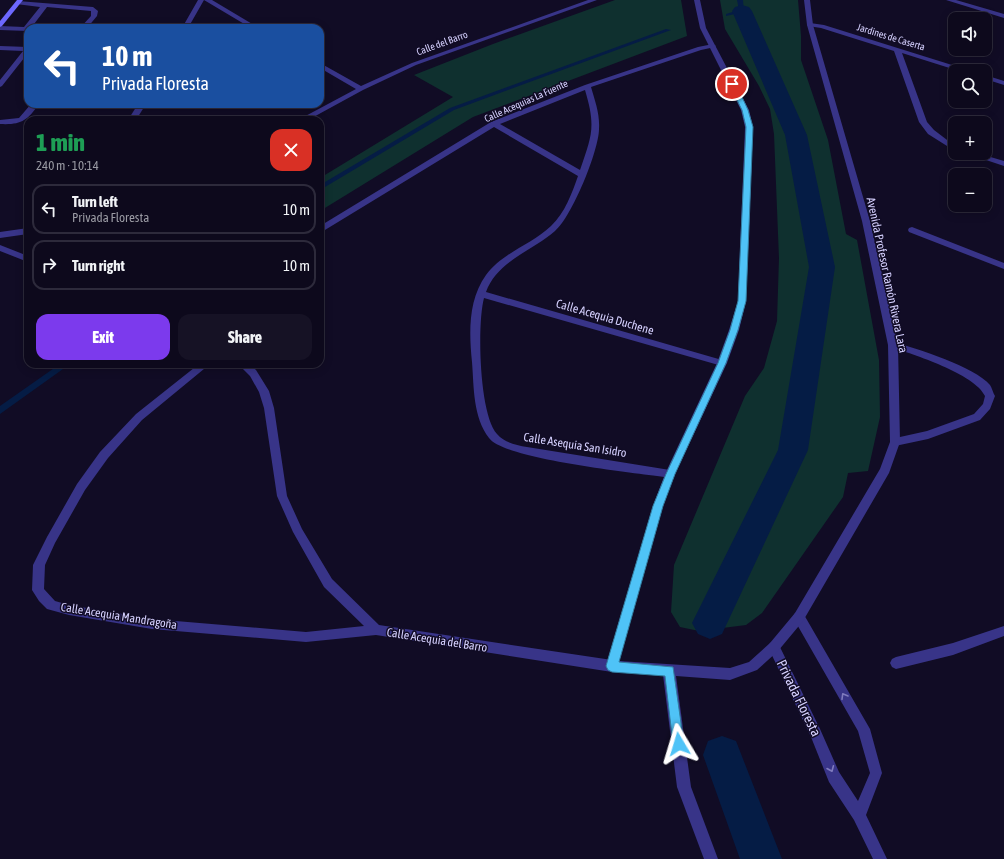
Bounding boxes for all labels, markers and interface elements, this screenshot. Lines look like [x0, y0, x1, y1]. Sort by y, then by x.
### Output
map controls [948, 12, 992, 212]
button: sound [948, 12, 992, 56]
street label: Jardines de Caserta [856, 21, 927, 53]
street label: Calle del Barro [415, 29, 469, 57]
icon: left [36, 40, 88, 92]
text: 10 m [102, 40, 152, 72]
button: search [948, 64, 992, 108]
pin [715, 67, 749, 101]
text: Privada Floresta [102, 73, 209, 94]
icon: arrive [721, 73, 743, 95]
street label: Calle Acequias La Fuente [483, 77, 570, 124]
button: + [948, 116, 992, 160]
text: 1 min [36, 129, 85, 156]
button: close [270, 129, 312, 171]
text: 240 m · 10:14 [36, 158, 99, 173]
button: − [948, 168, 992, 212]
text: Turn left [72, 193, 118, 210]
street label: Avenida Profesor Ramón Rivera Lara [864, 196, 910, 354]
icon: left [38, 198, 60, 220]
text: 10 m [283, 201, 310, 218]
text: Privada Floresta [72, 210, 149, 225]
icon: right [38, 254, 60, 276]
text: Turn right [72, 257, 125, 274]
text: 10 m [283, 257, 310, 274]
street label: Calle Acequia Duchene [555, 296, 655, 338]
button: Exit [36, 314, 170, 360]
button: Share [178, 314, 312, 360]
street label: Calle Asequia San Isidro [522, 430, 628, 460]
street label: Calle Acequia Mandragoña [60, 600, 178, 632]
street label: Calle Acequia del Barro [386, 625, 489, 655]
street label: Privada Floresta [774, 657, 824, 739]
one-way arrow [842, 693, 849, 700]
position arrow [658, 723, 700, 765]
one-way arrow [827, 766, 835, 773]

